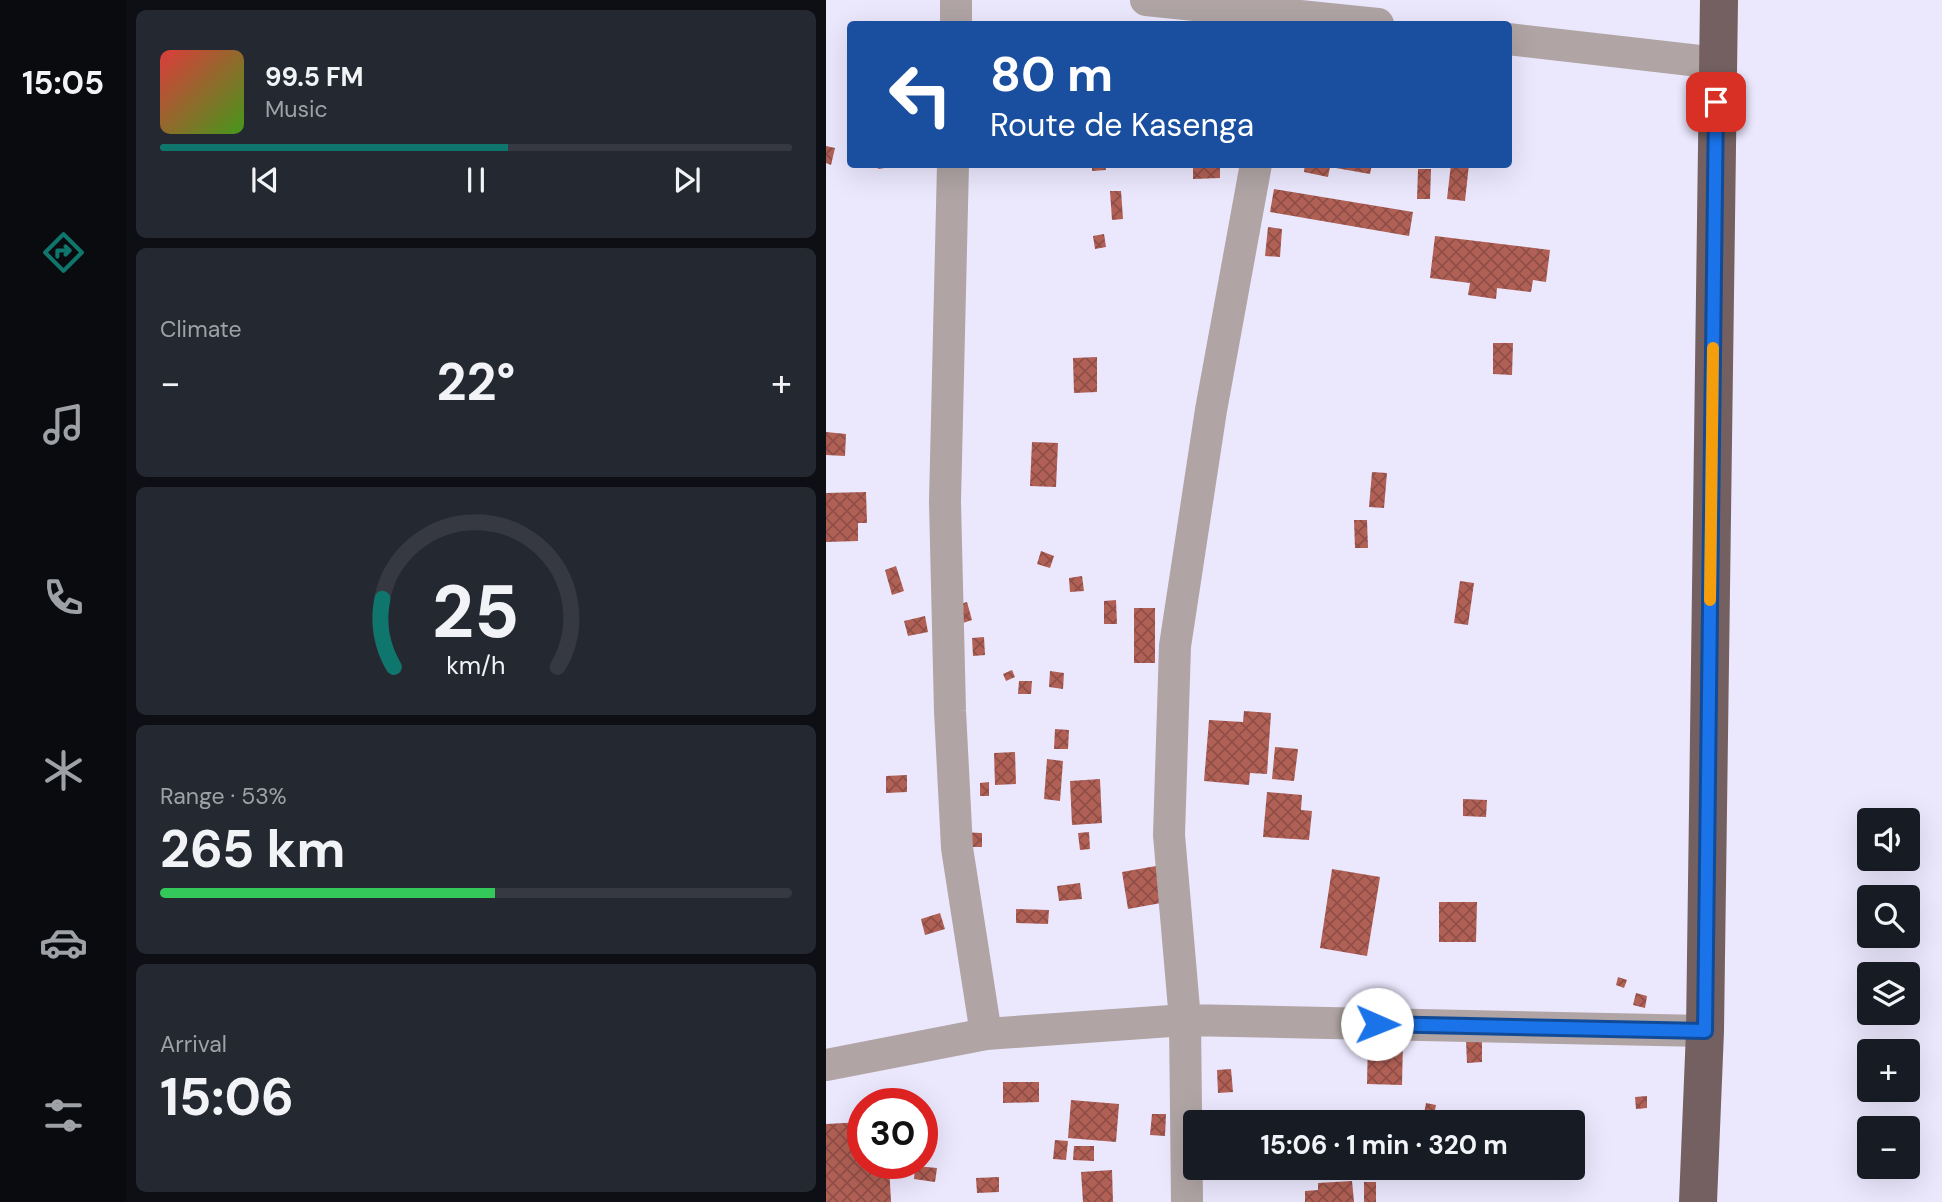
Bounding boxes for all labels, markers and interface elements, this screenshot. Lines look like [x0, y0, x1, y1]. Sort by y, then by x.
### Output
text: 80 m [990, 42, 1113, 106]
icon: left [875, 49, 966, 140]
text: 99.5 FM [265, 60, 364, 94]
text: 15:05 [22, 62, 104, 104]
pin [1686, 72, 1746, 132]
icon: arrive [1697, 83, 1735, 121]
text: Music [265, 94, 328, 124]
text: Route de Kasenga [990, 104, 1254, 146]
icon: previous [246, 161, 284, 199]
icon: pause [457, 161, 495, 199]
icon: next [668, 161, 706, 199]
icon: directions [39, 228, 88, 277]
text: Climate [160, 314, 242, 344]
text: 22° [437, 348, 515, 416]
text: − [160, 358, 181, 408]
text: + [771, 358, 792, 408]
icon: music [39, 400, 88, 449]
text: 25 [432, 565, 520, 660]
icon: phone [39, 573, 88, 622]
text: km/h [446, 649, 506, 682]
icon: climate [39, 746, 88, 795]
text: Range · 53% [160, 781, 287, 811]
map controls [1857, 808, 1920, 1179]
button: sound [1857, 808, 1920, 871]
text: 265 km [160, 815, 345, 883]
button: search [1857, 885, 1920, 948]
icon: car [39, 918, 88, 967]
button: layers [1857, 962, 1920, 1025]
position arrow [1340, 987, 1414, 1061]
text: Arrival [160, 1029, 227, 1059]
button: + [1857, 1039, 1920, 1102]
text: 15:06 [160, 1063, 294, 1131]
speed limit sign: 30 [847, 1088, 938, 1179]
icon: filters [39, 1091, 88, 1140]
button: − [1857, 1116, 1920, 1179]
text: 15:06 · 1 min · 320 m [1260, 1128, 1508, 1162]

